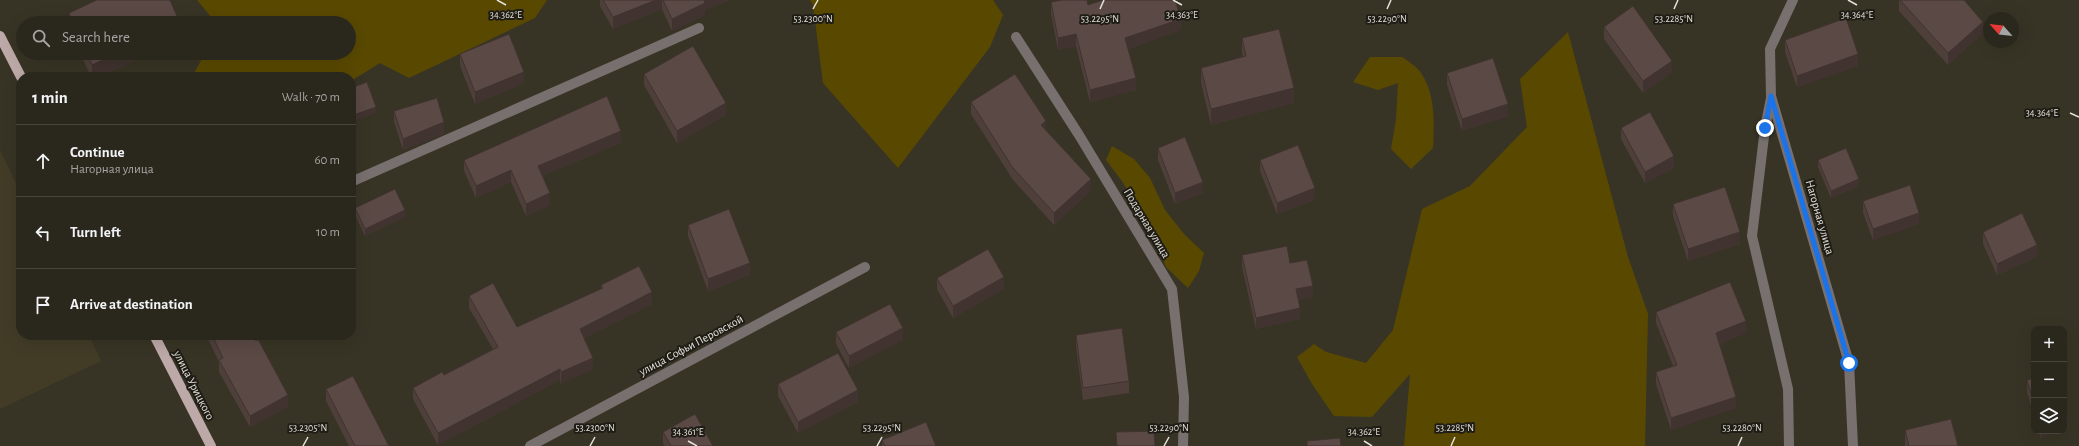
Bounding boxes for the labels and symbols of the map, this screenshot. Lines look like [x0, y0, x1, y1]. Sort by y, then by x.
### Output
text: 34.362°E [490, 10, 522, 20]
text: 34.363°E [1166, 10, 1198, 20]
text: 34.364°E [1841, 10, 1873, 20]
north arrow [1983, 12, 2019, 48]
text: 53.2300°N [793, 14, 833, 24]
text: 53.2295°N [1081, 14, 1119, 24]
text: 53.2290°N [1367, 14, 1407, 24]
text: 53.2285°N [1655, 14, 1693, 24]
text: 34.364°E [2026, 108, 2058, 118]
route end [1756, 119, 1774, 137]
street label: Нагорная улица [1803, 178, 1837, 257]
street label: Подарная улица [1121, 186, 1173, 261]
street label: улица Софьи Перовской [636, 312, 745, 379]
street label: улица Урицкого [170, 348, 217, 422]
route start [1840, 354, 1858, 372]
text: 53.2305°N [289, 423, 327, 433]
text: 53.2300°N [575, 423, 615, 433]
text: 53.2295°N [863, 423, 901, 433]
text: 53.2290°N [1149, 423, 1189, 433]
text: 53.2285°N [1436, 423, 1474, 433]
text: 53.2280°N [1722, 423, 1762, 433]
text: 34.361°E [672, 427, 704, 437]
text: 34.362°E [1348, 427, 1380, 437]

